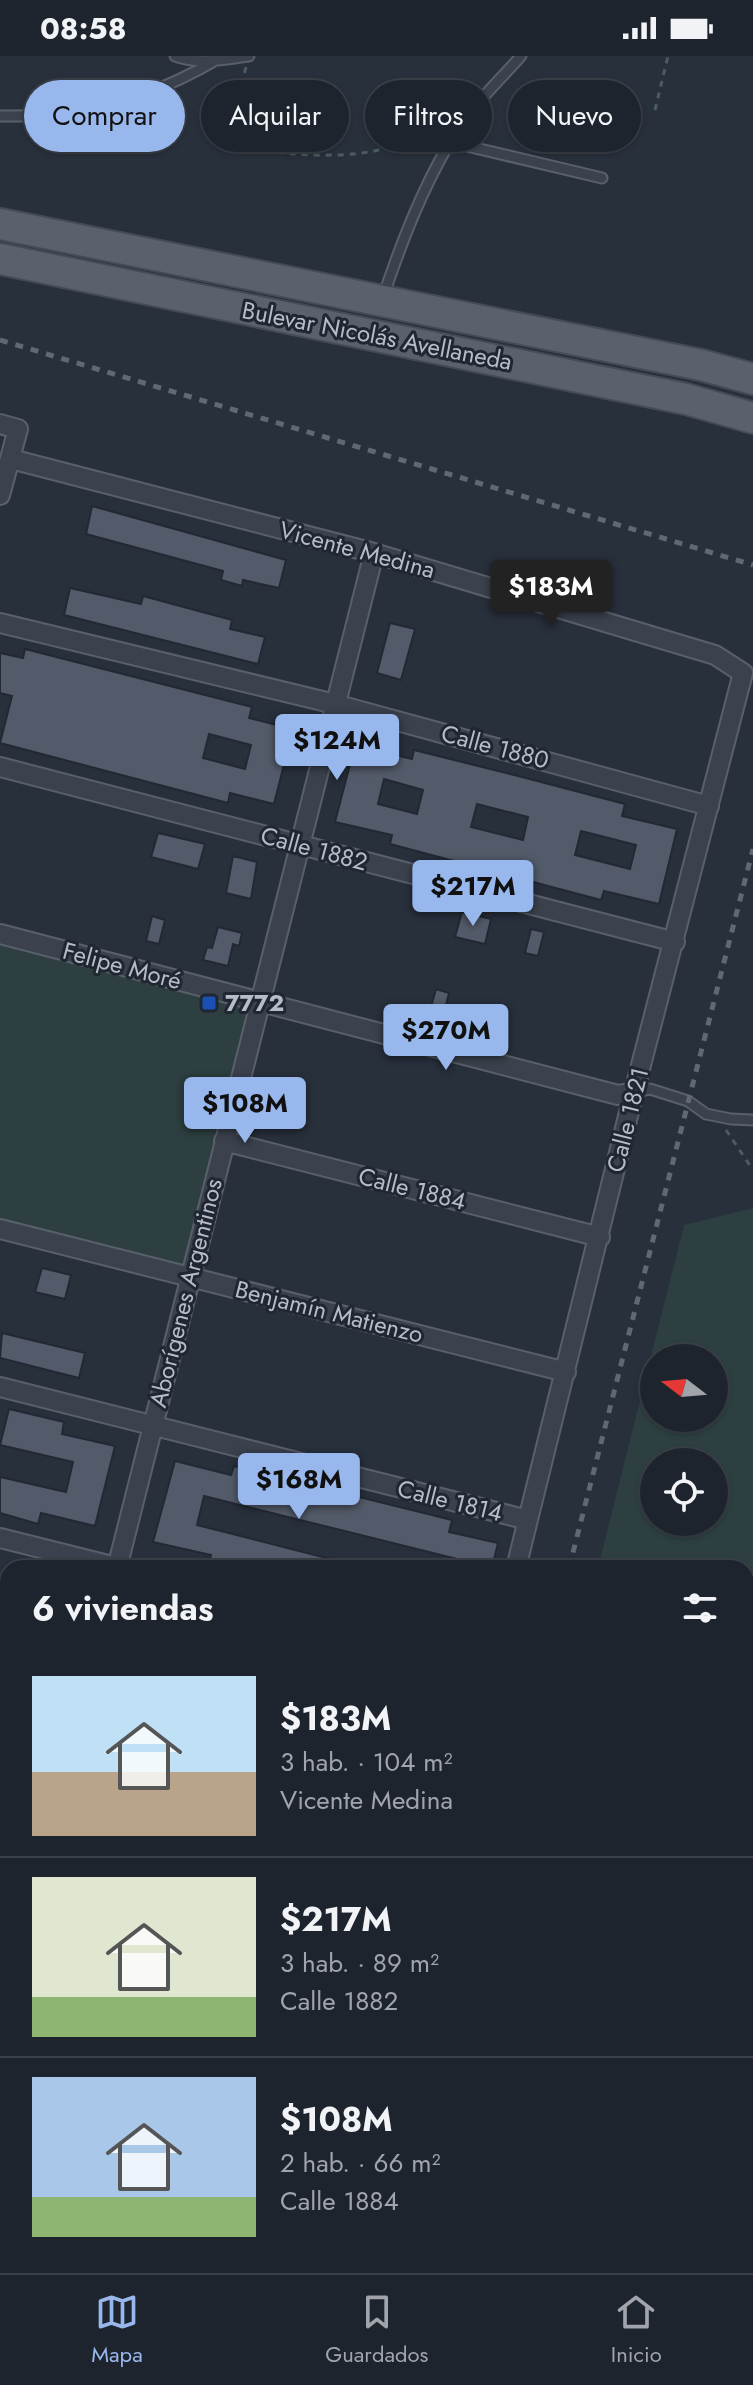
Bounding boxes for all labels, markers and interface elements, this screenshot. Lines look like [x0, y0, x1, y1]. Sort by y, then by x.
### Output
text: 08:58 [40, 7, 127, 50]
chip: Comprar [24, 80, 185, 152]
chip: Alquilar [201, 80, 349, 152]
chip: Filtros [365, 80, 492, 152]
chip: Nuevo [508, 80, 641, 152]
street label: Bulevar Nicolás Avellaneda [239, 292, 515, 379]
street label: Vicente Medina [275, 512, 439, 587]
pin: $183M [495, 560, 607, 628]
text: $183M [508, 567, 594, 605]
pin: $124M [281, 714, 393, 782]
street label: Calle 1880 [437, 715, 553, 778]
text: $124M [293, 721, 381, 759]
street label: Calle 1882 [257, 817, 371, 880]
pin: $217M [417, 860, 529, 928]
text: $217M [430, 867, 516, 905]
street label: Felipe Moré [59, 933, 185, 998]
place label: 7772 [225, 985, 284, 1020]
marker: 7772 [200, 994, 218, 1012]
pin: $270M [390, 1004, 502, 1072]
text: $270M [401, 1011, 491, 1049]
street label: Calle 1821 [598, 1064, 657, 1176]
pin: $108M [189, 1077, 301, 1145]
text: $108M [202, 1084, 288, 1122]
street label: Calle 1884 [355, 1158, 470, 1219]
street label: Aborígenes Argentinos [140, 1175, 231, 1411]
street label: Benjamín Matienzo [232, 1271, 427, 1352]
north arrow [640, 1344, 728, 1432]
map controls [640, 1344, 728, 1536]
button: locate [640, 1448, 728, 1536]
pin: $168M [243, 1453, 355, 1521]
text: $168M [256, 1460, 342, 1498]
street label: Calle 1814 [394, 1471, 506, 1530]
text: 6 viviendas [32, 1584, 213, 1633]
icon: filters [678, 1586, 722, 1630]
text: $183M [280, 1694, 391, 1743]
icon: home [96, 1708, 192, 1804]
text: 3 hab. · 104 m² [280, 1743, 452, 1781]
text: Vicente Medina [280, 1781, 453, 1819]
text: $217M [280, 1895, 392, 1944]
icon: home [96, 1909, 192, 2005]
text: 3 hab. · 89 m² [280, 1944, 439, 1982]
text: Calle 1882 [280, 1982, 398, 2020]
text: $108M [280, 2095, 393, 2144]
icon: home [96, 2109, 192, 2205]
text: 2 hab. · 66 m² [280, 2144, 441, 2182]
text: Calle 1884 [280, 2182, 399, 2220]
tab: Mapa [91, 2290, 143, 2370]
tab: Guardados [325, 2290, 428, 2370]
tab: Inicio [611, 2290, 662, 2370]

